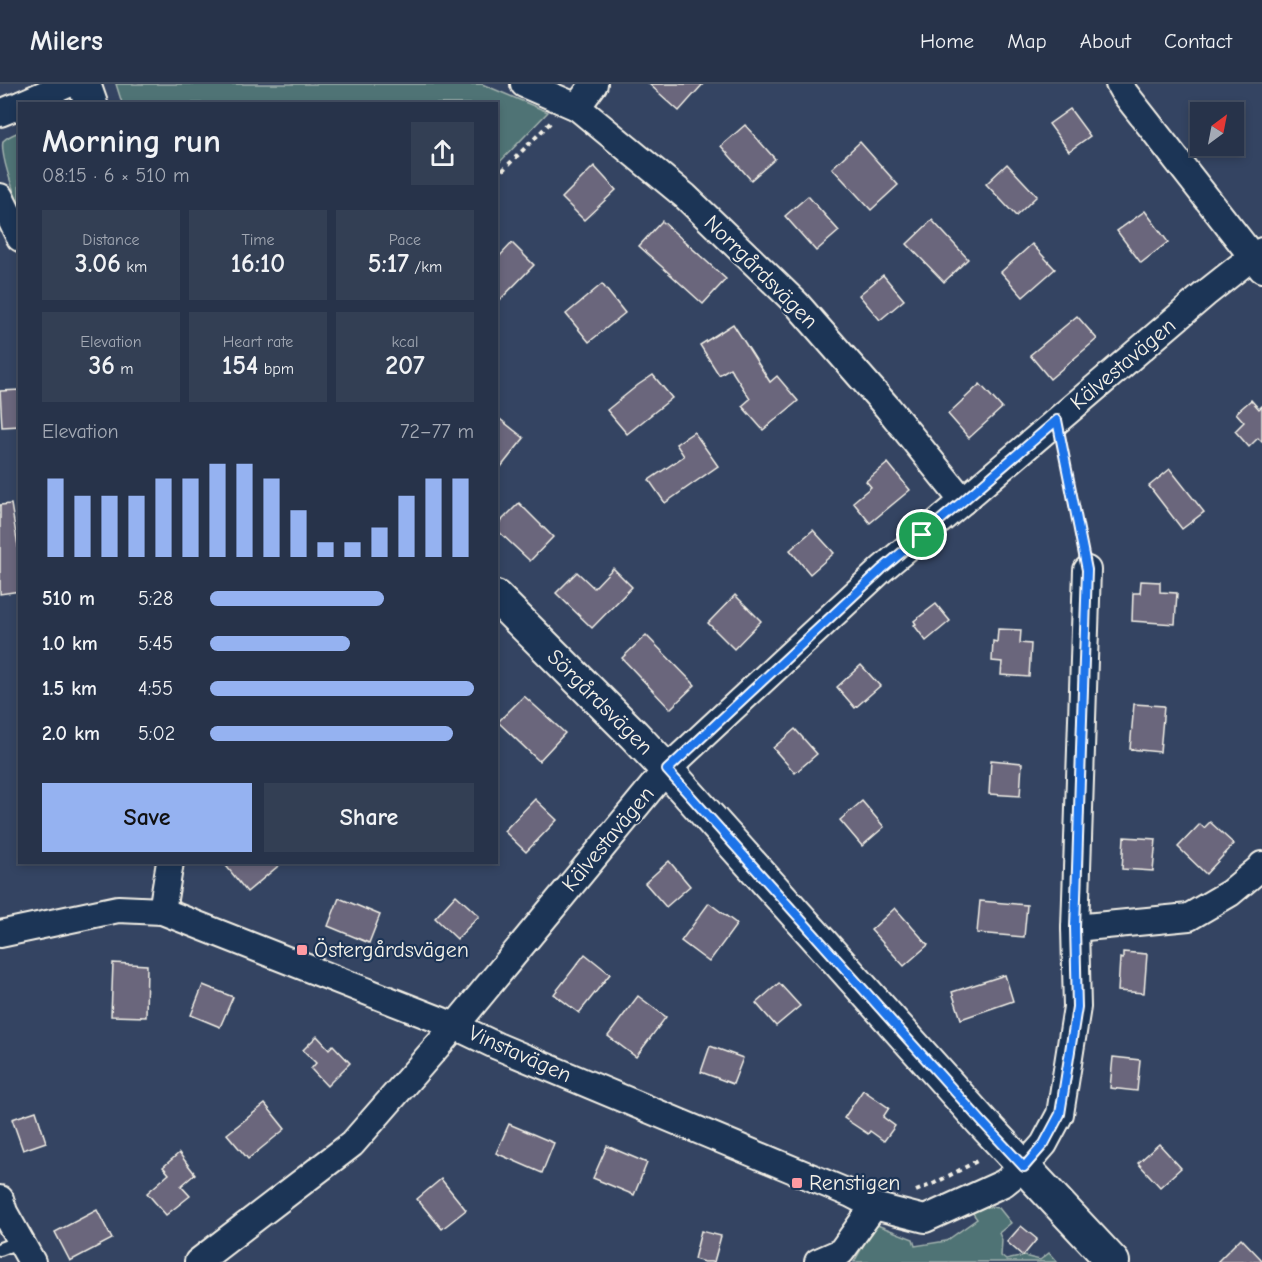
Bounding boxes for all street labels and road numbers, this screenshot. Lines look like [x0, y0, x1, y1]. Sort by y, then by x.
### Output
street label: Norrgårdsvägen [699, 210, 823, 334]
street label: Kälvestavägen [1065, 312, 1181, 416]
street label: Sörgårdsvägen [542, 644, 658, 760]
street label: Kälvestavägen [556, 781, 660, 897]
street label: Vinstavägen [464, 1020, 576, 1088]

